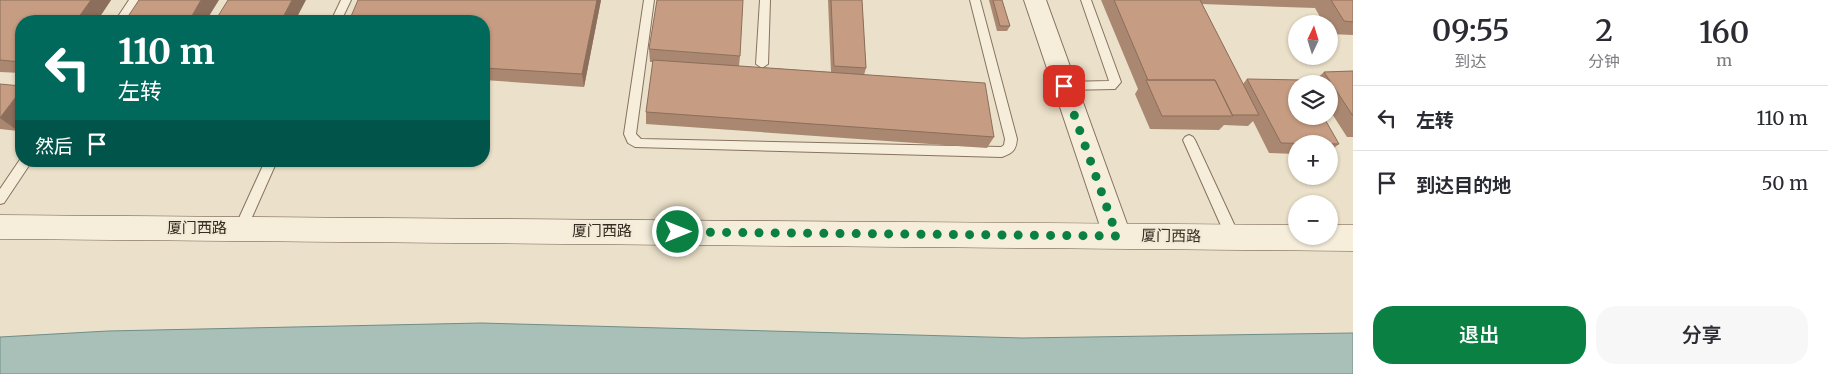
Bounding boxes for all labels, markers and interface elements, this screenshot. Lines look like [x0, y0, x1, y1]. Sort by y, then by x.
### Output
text: 09:55 [1432, 11, 1509, 49]
text: 2 [1595, 11, 1613, 49]
text: 160 [1699, 13, 1749, 51]
north arrow [1288, 15, 1338, 65]
map controls [1288, 15, 1338, 245]
text: 110 m [118, 30, 215, 74]
icon: left [35, 35, 100, 100]
text: m [1716, 50, 1732, 70]
text: 到达 [1455, 51, 1487, 71]
text: 分钟 [1588, 51, 1620, 71]
pin [1043, 65, 1085, 107]
icon: arrive [1050, 72, 1078, 100]
button: layers [1288, 75, 1338, 125]
text: 左转 [118, 77, 162, 105]
icon: left [1373, 104, 1401, 132]
text: 110 m [1757, 106, 1808, 130]
text: 左转 [1416, 108, 1454, 132]
icon: arrive [83, 130, 111, 158]
text: 然后 [35, 134, 73, 158]
button: + [1288, 135, 1338, 185]
icon: arrive [1373, 169, 1401, 197]
text: 50 m [1762, 171, 1808, 195]
text: 到达目的地 [1416, 173, 1511, 197]
button: − [1288, 195, 1338, 245]
position arrow [651, 205, 703, 257]
street label: 厦门西路 [167, 218, 227, 237]
street label: 厦门西路 [572, 221, 632, 240]
street label: 厦门西路 [1141, 225, 1201, 246]
button: 退出 [1373, 306, 1586, 364]
button: 分享 [1596, 306, 1808, 364]

